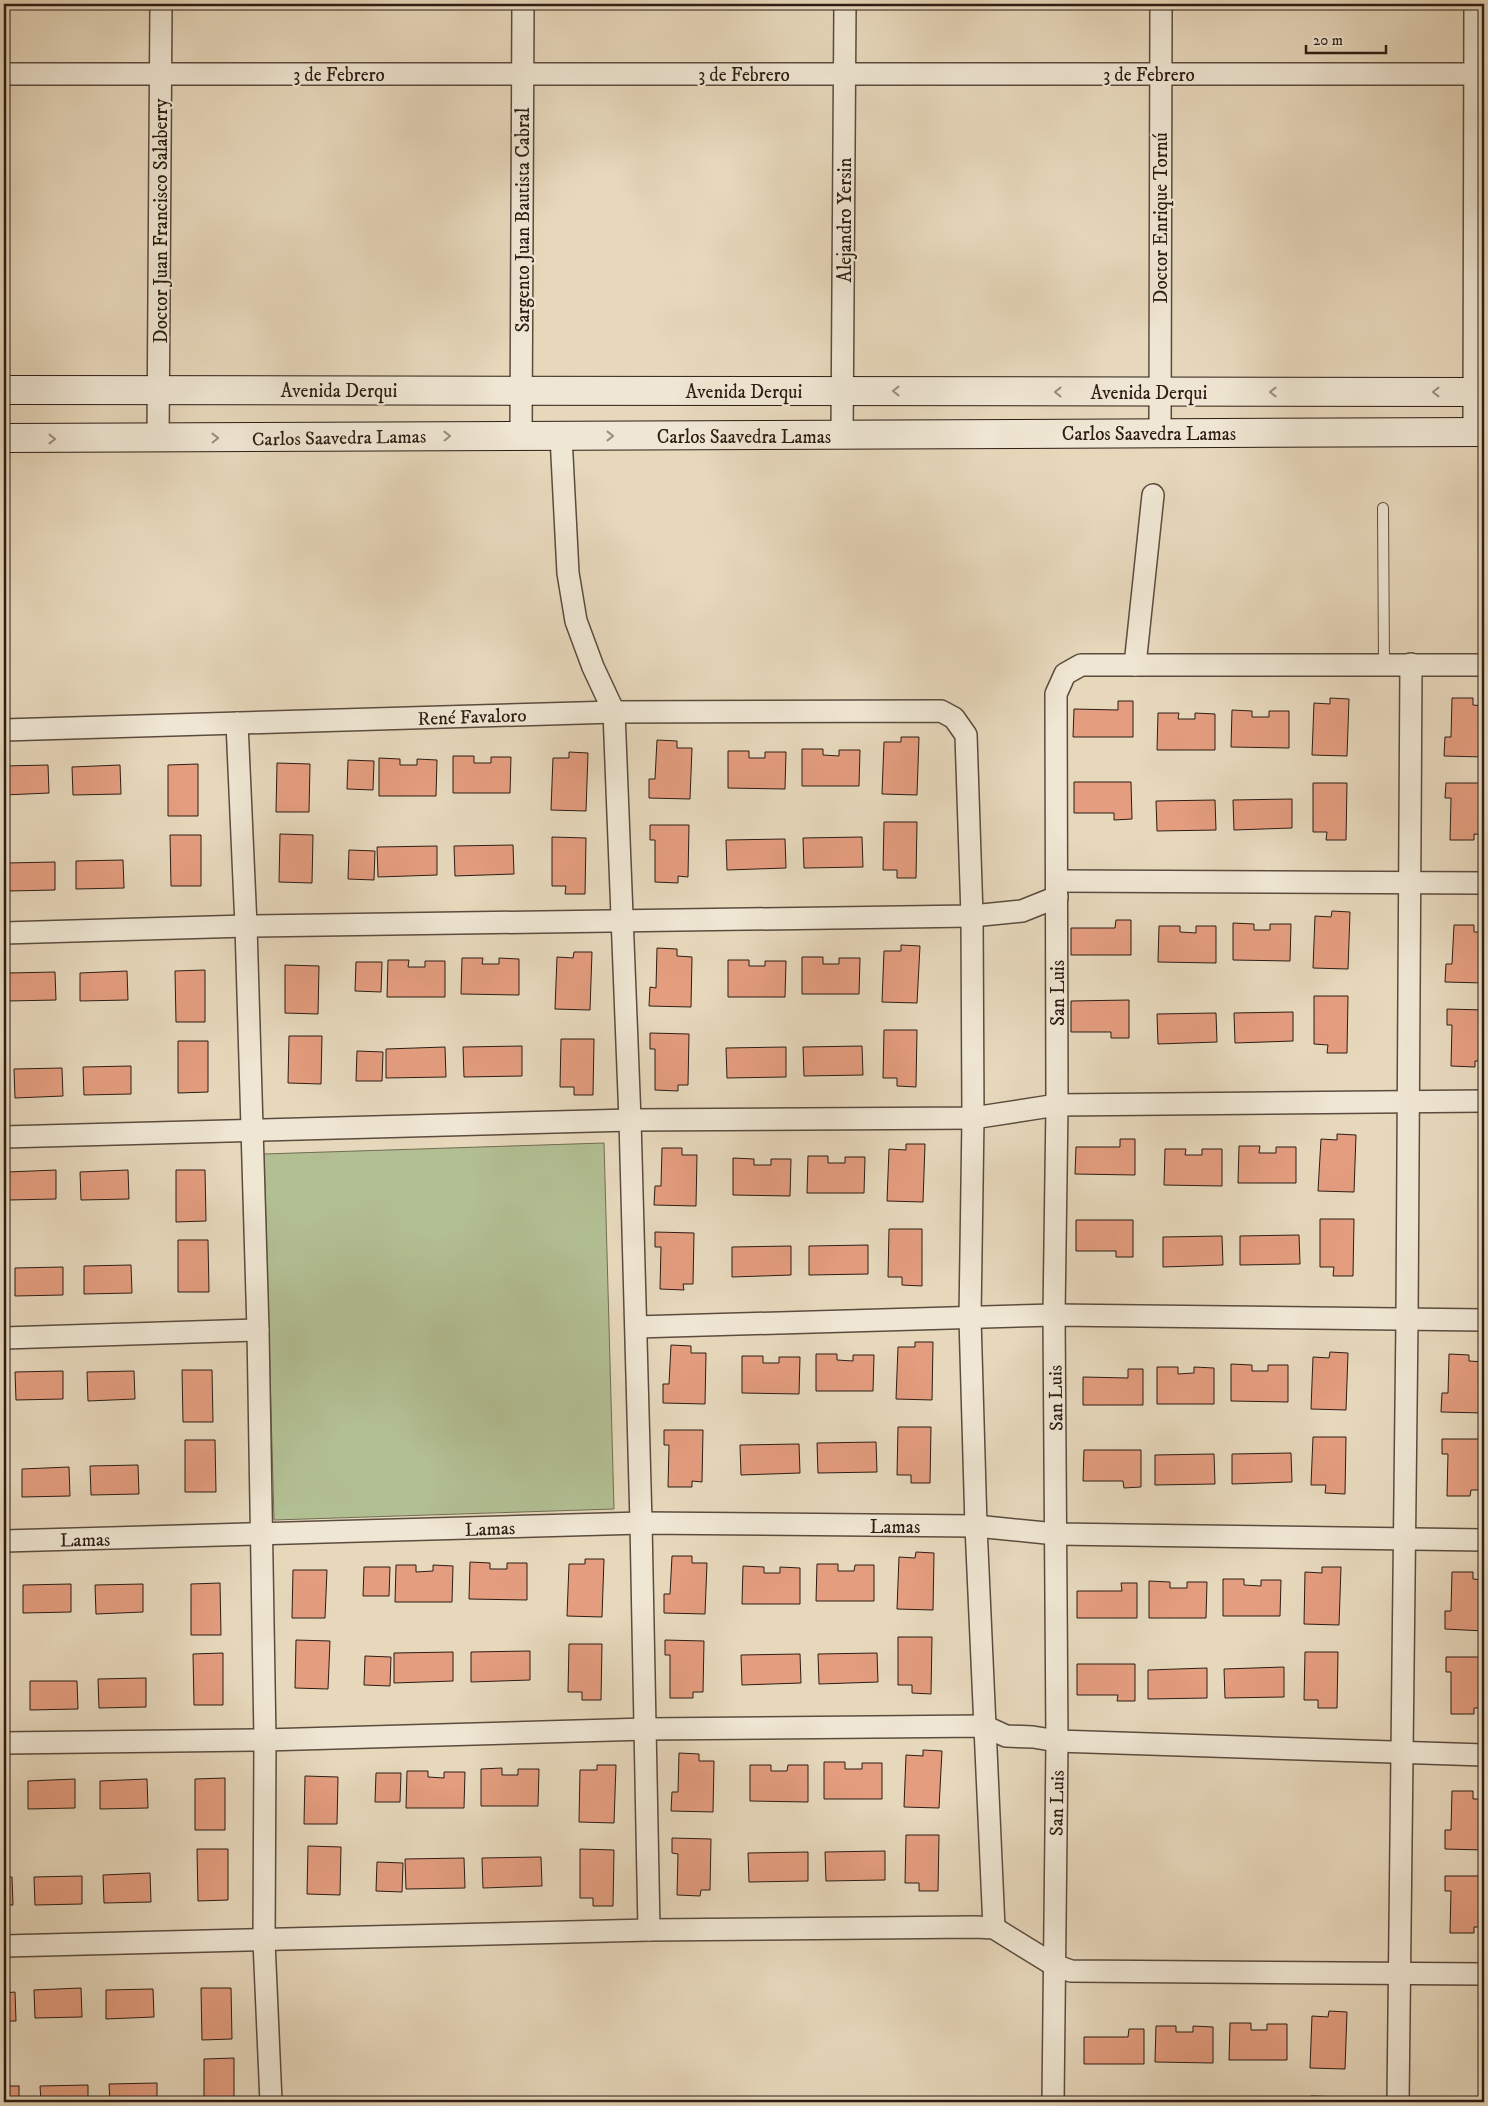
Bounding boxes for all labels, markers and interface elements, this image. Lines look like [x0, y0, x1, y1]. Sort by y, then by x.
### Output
scale bar [1306, 22, 1386, 54]
text: 20 m [1313, 31, 1343, 50]
street label: 3 de Febrero [293, 64, 385, 87]
street label: 3 de Febrero [698, 64, 790, 87]
street label: 3 de Febrero [1103, 64, 1195, 87]
street label: Doctor Juan Francisco Salaberry [150, 98, 173, 343]
street label: Sargento Juan Bautista Cabral [512, 107, 535, 333]
street label: Doctor Enrique Tornú [1150, 132, 1174, 304]
street label: Alejandro Yersin [834, 157, 857, 282]
street label: Avenida Derqui [281, 380, 398, 404]
street label: Avenida Derqui [686, 381, 803, 405]
street label: Avenida Derqui [1091, 382, 1208, 406]
one-way arrow [891, 386, 899, 396]
one-way arrow [1054, 387, 1062, 397]
one-way arrow [1269, 387, 1276, 397]
one-way arrow [1431, 387, 1439, 397]
street label: Carlos Saavedra Lamas [1062, 423, 1236, 446]
street label: Carlos Saavedra Lamas [252, 425, 426, 452]
street label: Carlos Saavedra Lamas [657, 426, 831, 449]
one-way arrow [444, 431, 452, 441]
one-way arrow [606, 431, 614, 441]
one-way arrow [212, 433, 219, 443]
one-way arrow [49, 434, 57, 444]
street label: René Favaloro [417, 704, 527, 731]
street label: San Luis [1047, 960, 1070, 1026]
street label: San Luis [1044, 1365, 1069, 1431]
street label: Lamas [870, 1516, 920, 1539]
street label: Lamas [464, 1517, 516, 1542]
street label: Lamas [60, 1529, 110, 1552]
street label: San Luis [1045, 1770, 1070, 1836]

